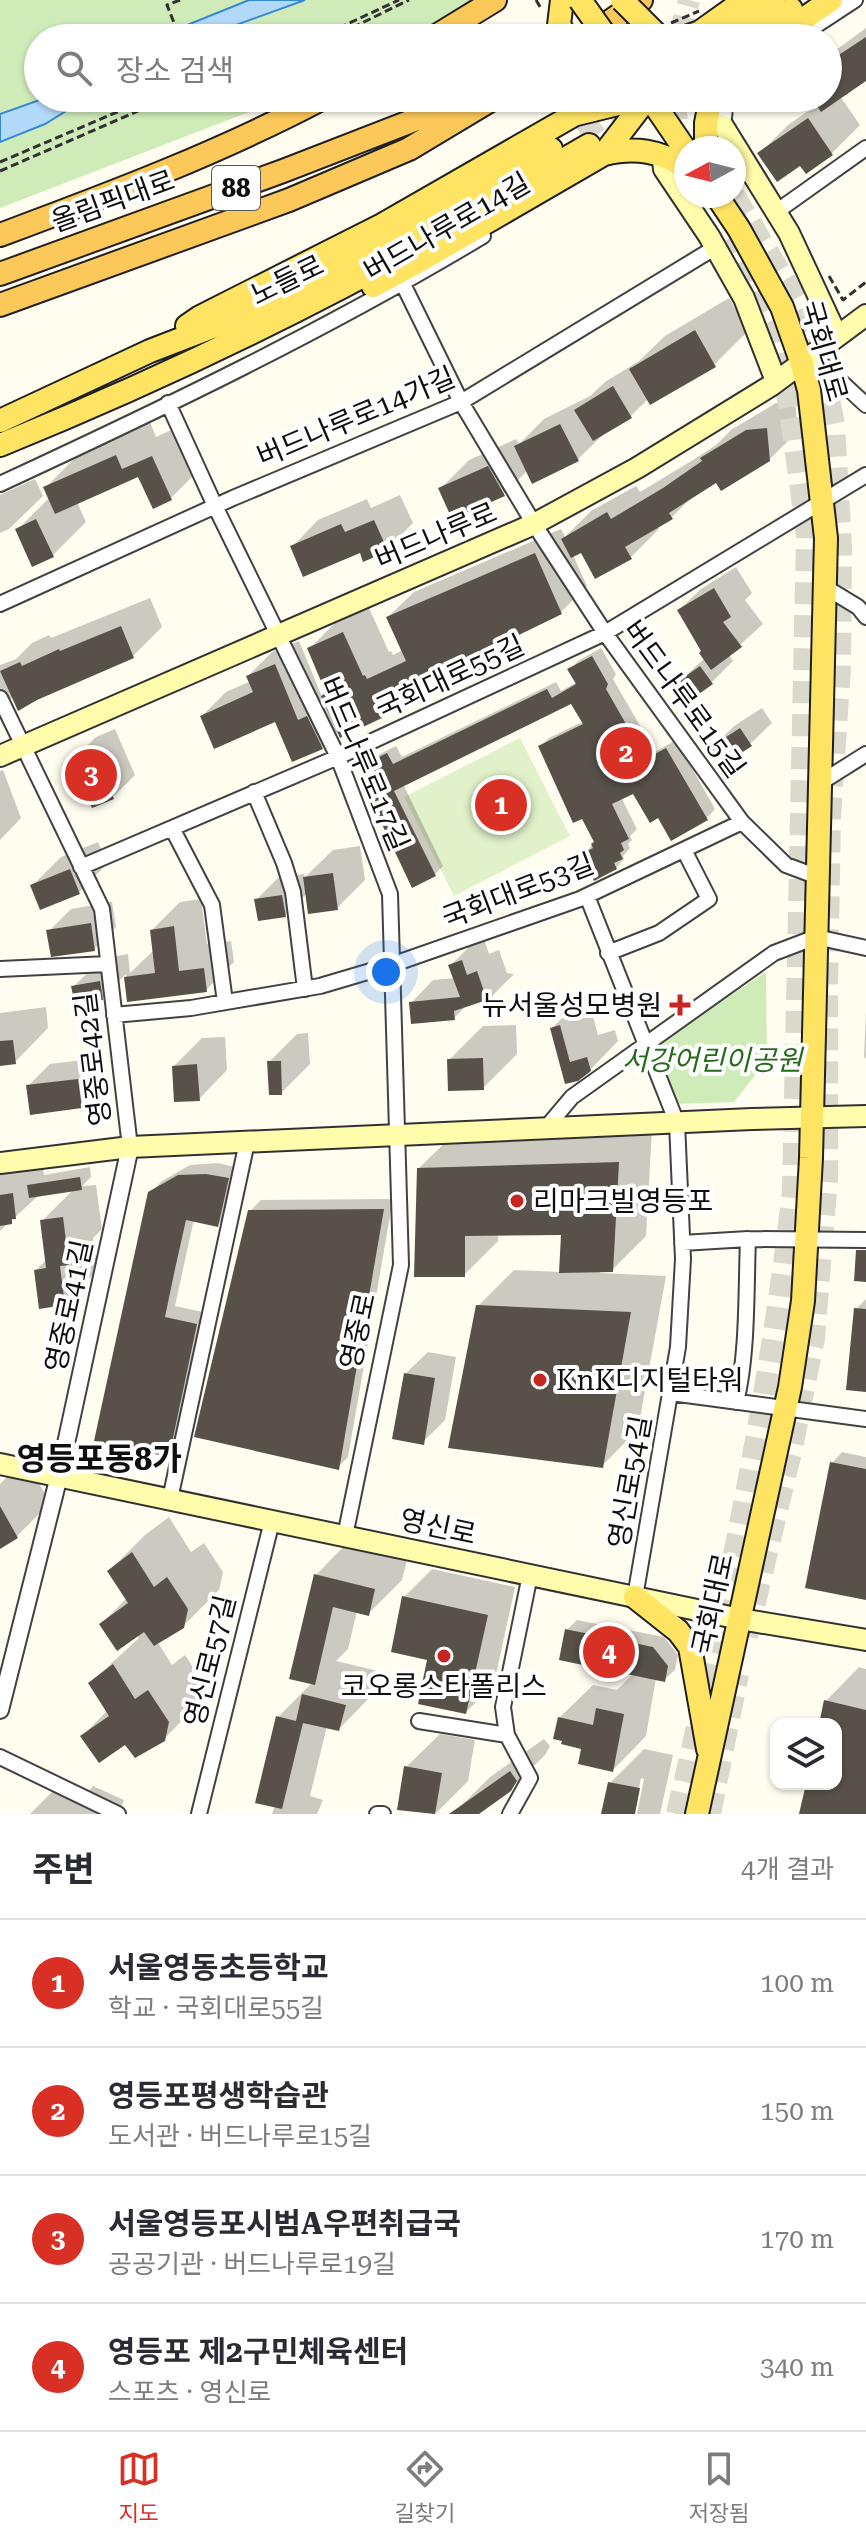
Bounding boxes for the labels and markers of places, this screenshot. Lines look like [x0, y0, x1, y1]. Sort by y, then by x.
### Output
pin: 2 [600, 723, 652, 783]
pin: 3 [65, 745, 117, 805]
pin: 1 [475, 775, 527, 835]
place label: 뉴서울성모병원 [482, 989, 662, 1022]
marker: 뉴서울성모병원 [669, 994, 691, 1016]
place label: 리마크빌영등포 [533, 1185, 713, 1218]
marker: 리마크빌영등포 [508, 1192, 526, 1210]
place label: KnK디지털타워 [556, 1364, 744, 1397]
marker: KnK디지털타워 [531, 1371, 549, 1389]
pin: 4 [583, 1622, 635, 1682]
marker: 코오롱스타폴리스 [435, 1647, 453, 1665]
place label: 코오롱스타폴리스 [341, 1670, 547, 1703]

